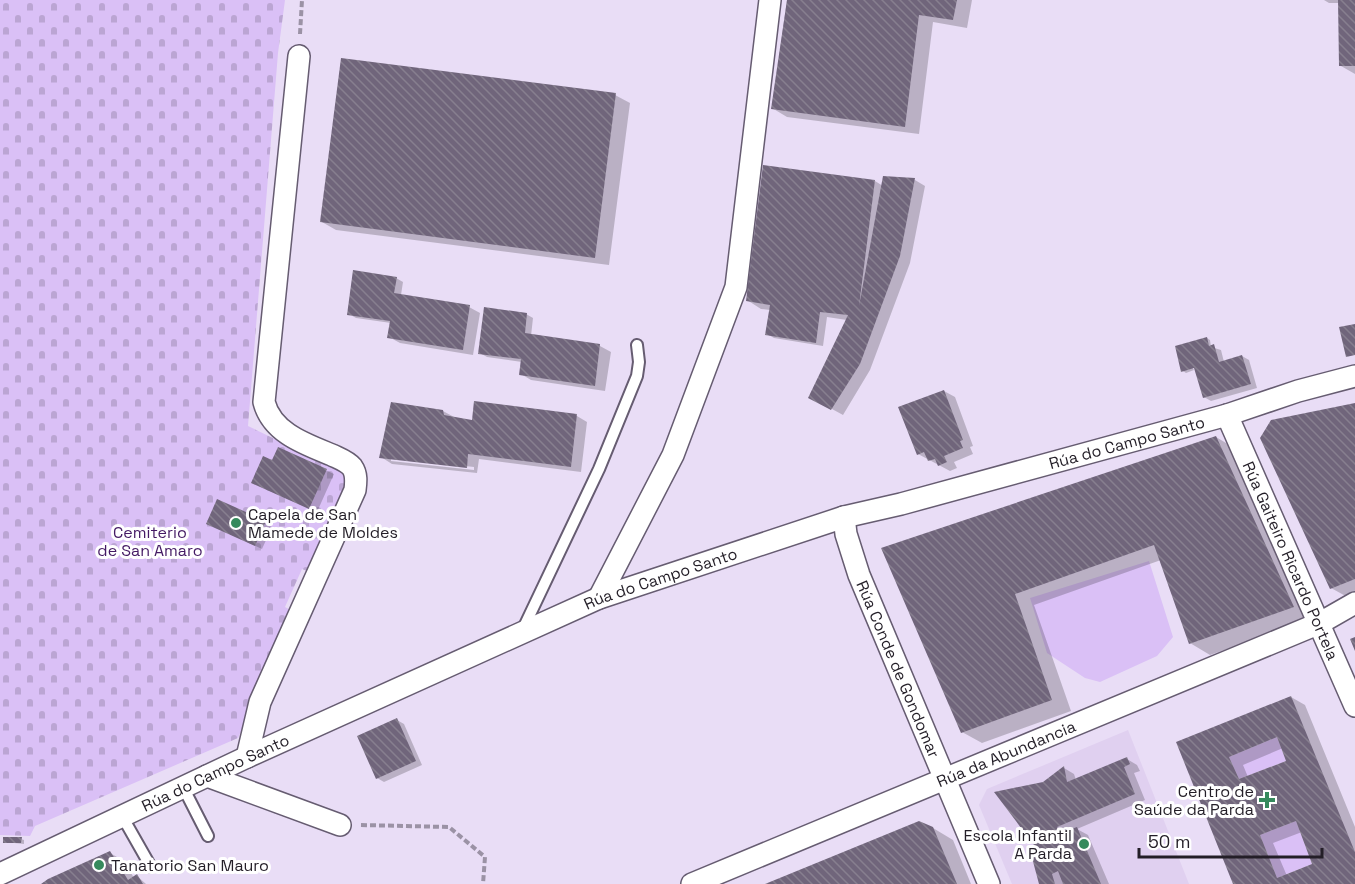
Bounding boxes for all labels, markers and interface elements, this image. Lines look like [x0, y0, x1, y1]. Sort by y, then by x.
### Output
street label: Rúa do Campo Santo [1047, 412, 1207, 474]
street label: Rúa Gaiteiro Ricardo Portela [1238, 458, 1343, 663]
place label: Capela de San Mamede de Moldes [248, 504, 398, 543]
marker: Capela de San Mamede de Moldes [229, 516, 243, 530]
park label: Cemiterio de San Amaro [97, 522, 203, 561]
street label: Rúa do Campo Santo [580, 543, 740, 615]
street label: Rúa Conde de Gondomar [851, 577, 945, 761]
street label: Rúa da Abundancia [933, 716, 1079, 792]
street label: Rúa do Campo Santo [138, 729, 293, 816]
place label: Centro de Saúde da Parda [1134, 781, 1254, 820]
marker: Centro de Saúde da Parda [1258, 791, 1276, 809]
scale bar [1139, 821, 1322, 859]
place label: Escola Infantil A Parda [963, 825, 1072, 864]
text: 50 m [1148, 830, 1190, 853]
marker: Escola Infantil A Parda [1077, 837, 1091, 851]
place label: Tanatorio San Mauro [111, 855, 269, 876]
marker: Tanatorio San Mauro [92, 858, 106, 872]

